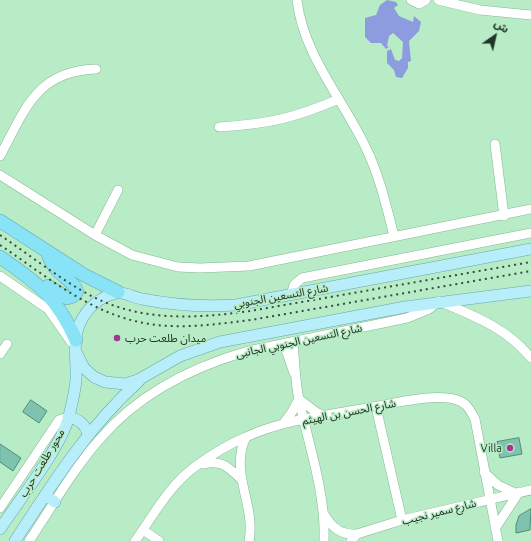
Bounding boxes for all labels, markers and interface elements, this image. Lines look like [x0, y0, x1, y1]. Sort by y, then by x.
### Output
north arrow [475, 16, 515, 56]
text: ش [492, 17, 511, 35]
street label: شارع التسعين الجنوبي [233, 281, 329, 311]
street label: شارع التسعين الجنوبي الجانبى [235, 321, 363, 361]
place label: ميدان طلعت حرب [125, 331, 206, 345]
marker: ميدان طلعت حرب [112, 333, 122, 343]
street label: شارع الحسن بن الهيثم [301, 396, 397, 428]
street label: محور طلعت حرب [16, 426, 68, 500]
place label: Villa [481, 441, 502, 455]
marker: Villa [505, 443, 515, 453]
street label: شارع سمير نجيب [401, 496, 477, 528]

